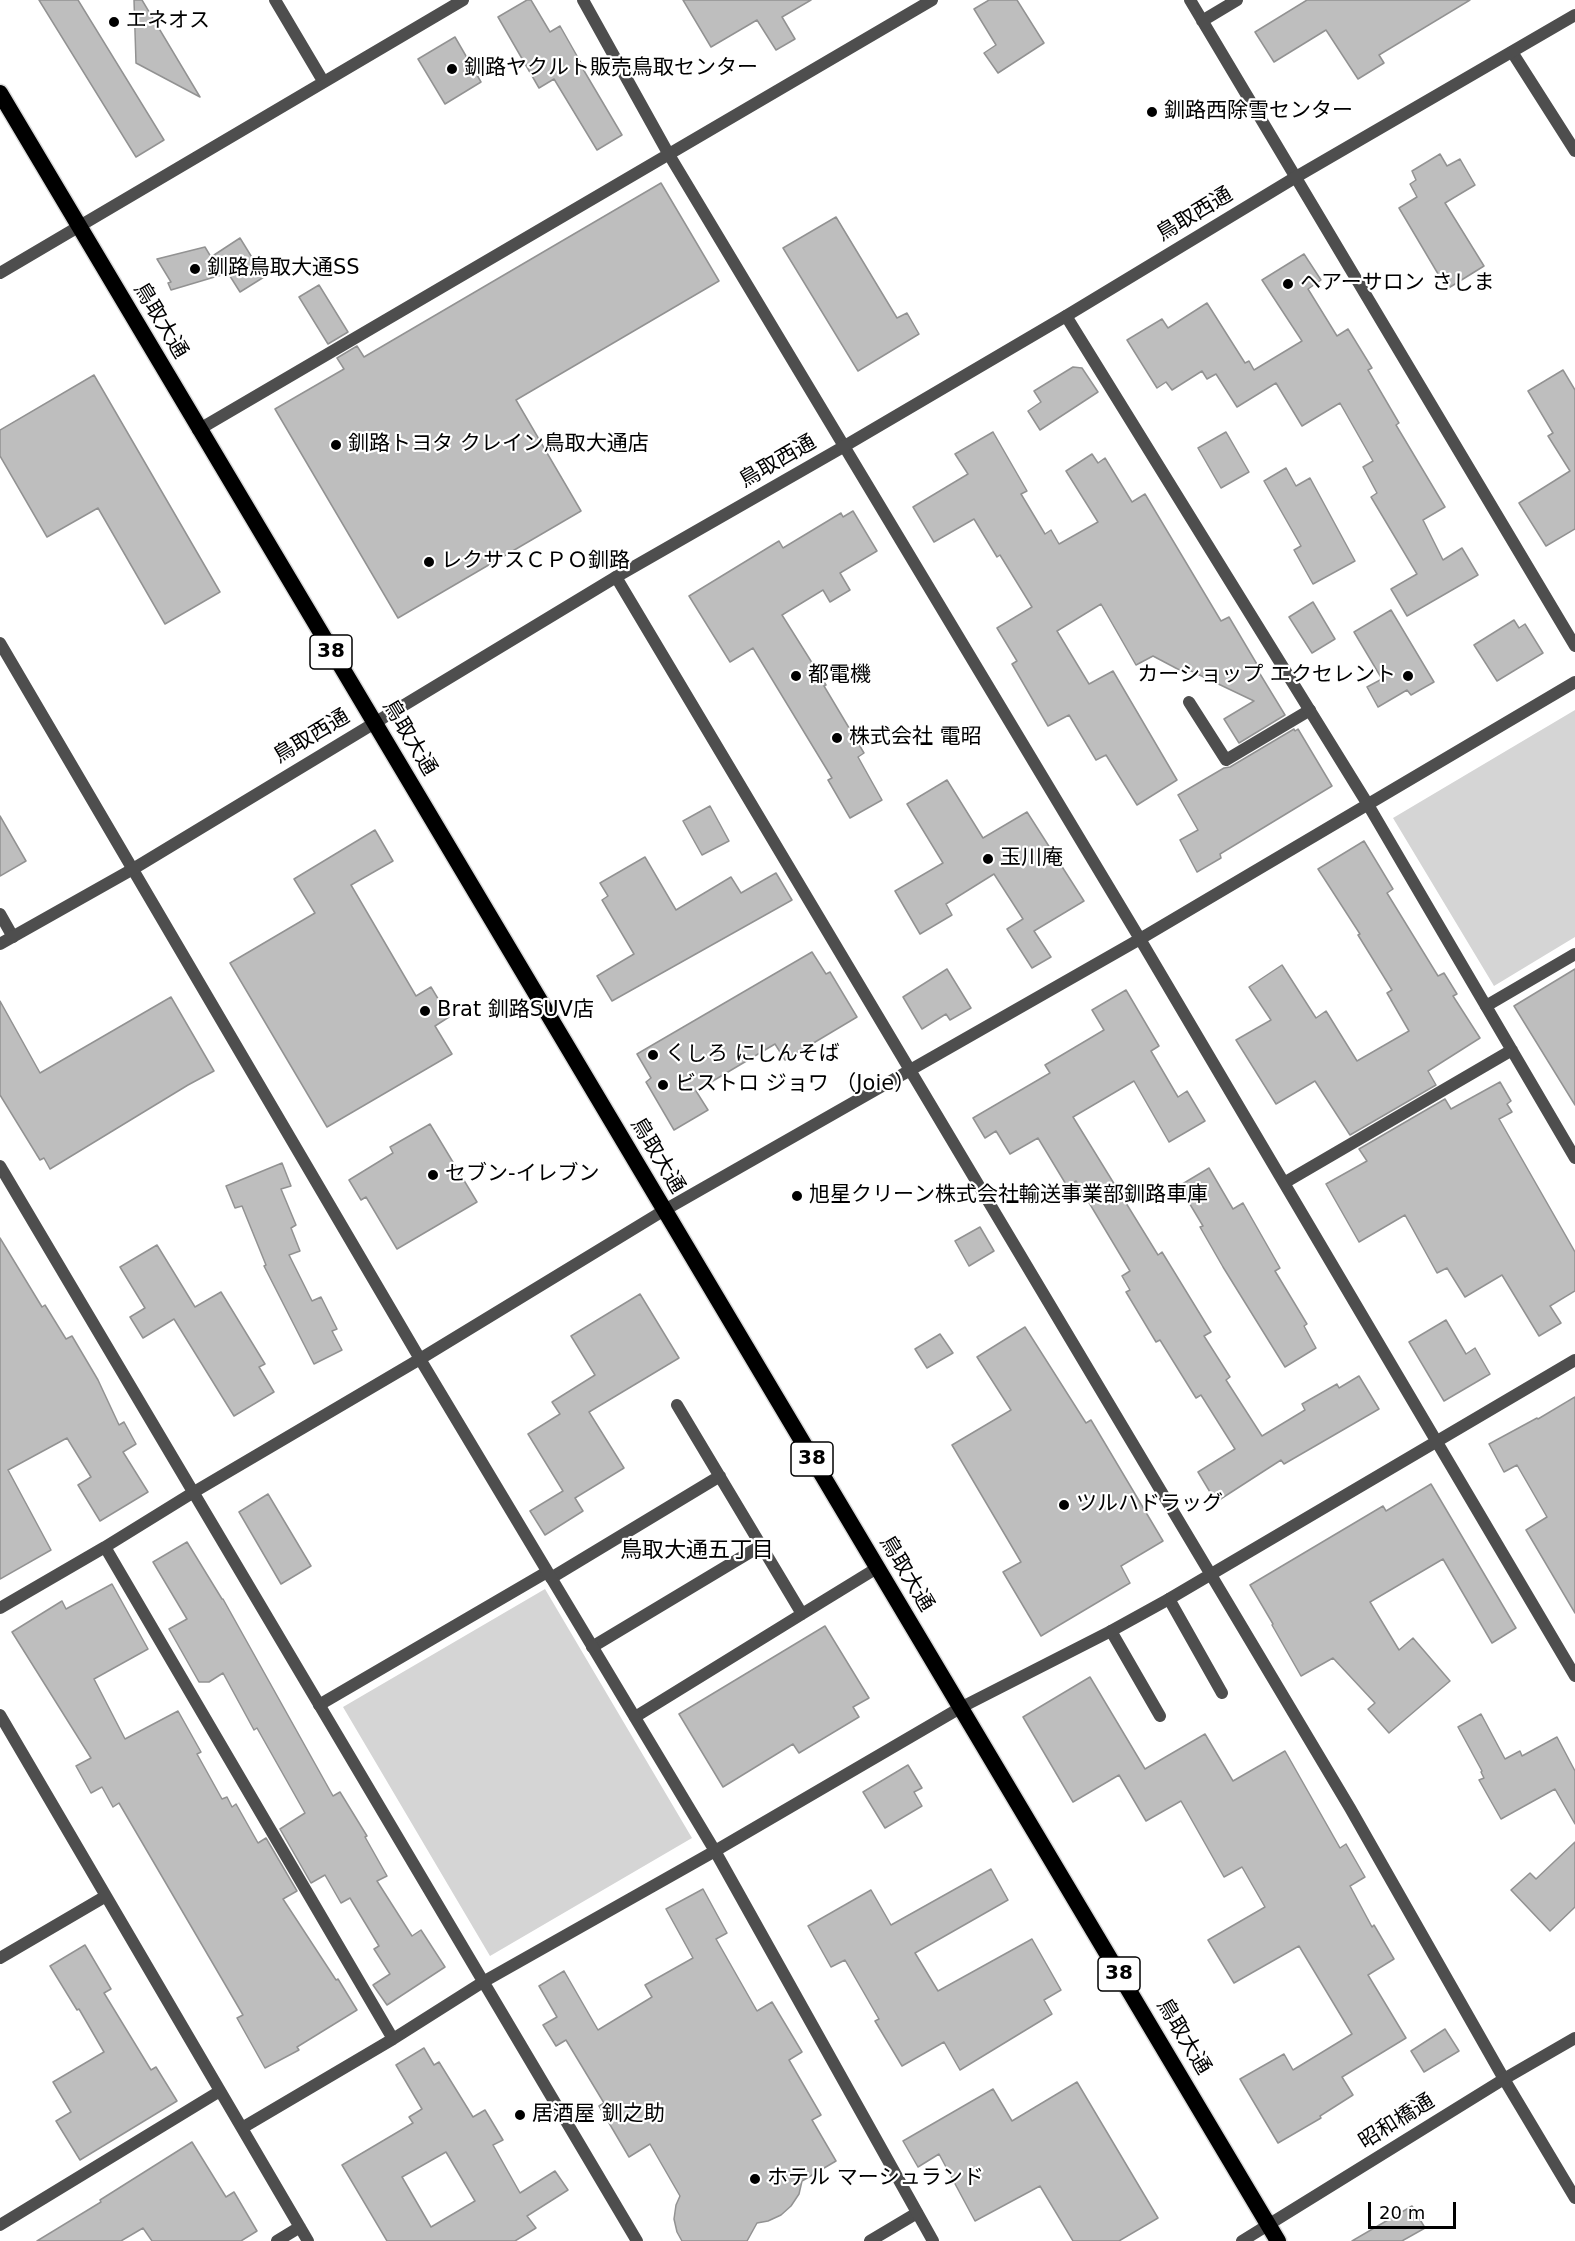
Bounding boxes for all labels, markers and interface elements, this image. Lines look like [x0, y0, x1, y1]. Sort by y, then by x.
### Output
place label: エネオス [126, 9, 210, 35]
marker: エネオス [107, 15, 121, 29]
place label: 釧路ヤクルト販売鳥取センター [464, 56, 758, 82]
marker: 釧路ヤクルト販売鳥取センター [445, 62, 459, 76]
place label: 釧路西除雪センター [1164, 99, 1353, 125]
marker: 釧路西除雪センター [1145, 105, 1159, 119]
street label: 鳥取西通 [1153, 183, 1237, 247]
place label: 釧路鳥取大通SS [207, 256, 360, 282]
marker: 釧路鳥取大通SS [188, 262, 202, 276]
place label: ヘアーサロン さしま [1300, 271, 1494, 297]
marker: ヘアーサロン さしま [1281, 277, 1295, 291]
street label: 鳥取大通 [128, 279, 192, 363]
street label: 鳥取西通 [735, 430, 821, 494]
place label: 釧路トヨタ クレイン鳥取大通店 [348, 432, 649, 458]
marker: 釧路トヨタ クレイン鳥取大通店 [329, 438, 343, 452]
place label: レクサスＣＰＯ釧路 [441, 549, 630, 575]
marker: レクサスＣＰＯ釧路 [422, 555, 436, 569]
road number: 38 [310, 635, 352, 669]
place label: 都電機 [808, 663, 871, 689]
place label: カーショップ エクセレント [1137, 663, 1396, 689]
marker: 都電機 [789, 669, 803, 683]
marker: カーショップ エクセレント [1401, 669, 1415, 683]
street label: 鳥取大通 [377, 696, 441, 780]
street label: 鳥取西通 [270, 705, 354, 769]
place label: 株式会社 電昭 [849, 725, 982, 751]
marker: 株式会社 電昭 [830, 731, 844, 745]
place label: 玉川庵 [1000, 846, 1063, 872]
marker: 玉川庵 [981, 852, 995, 866]
place label: Brat 釧路SUV店 [437, 998, 594, 1024]
marker: Brat 釧路SUV店 [418, 1004, 432, 1018]
place label: くしろ にしんそば [665, 1042, 840, 1068]
marker: くしろ にしんそば [646, 1048, 660, 1062]
place label: ビストロ ジョワ （Joie） [675, 1072, 915, 1098]
marker: ビストロ ジョワ （Joie） [656, 1078, 670, 1092]
street label: 鳥取大通 [625, 1114, 689, 1198]
place label: セブン-イレブン [445, 1162, 600, 1188]
marker: セブン-イレブン [426, 1168, 440, 1182]
place label: 旭星クリーン株式会社輸送事業部釧路車庫 [809, 1183, 1208, 1209]
marker: 旭星クリーン株式会社輸送事業部釧路車庫 [790, 1189, 804, 1203]
road number: 38 [791, 1442, 833, 1476]
place label: ツルハドラッグ [1076, 1492, 1223, 1518]
marker: ツルハドラッグ [1057, 1498, 1071, 1512]
street label: 鳥取大通 [874, 1532, 938, 1616]
district label: 鳥取大通五丁目 [620, 1538, 774, 1564]
road number: 38 [1098, 1957, 1140, 1991]
street label: 鳥取大通 [1151, 1995, 1215, 2079]
street label: 昭和橋通 [1355, 2089, 1439, 2155]
place label: 居酒屋 釧之助 [532, 2102, 665, 2128]
marker: 居酒屋 釧之助 [513, 2108, 527, 2122]
place label: ホテル マーシュランド [767, 2166, 984, 2192]
marker: ホテル マーシュランド [748, 2172, 762, 2186]
scale bar [1371, 2190, 1460, 2228]
text: 20 m [1379, 2202, 1425, 2223]

